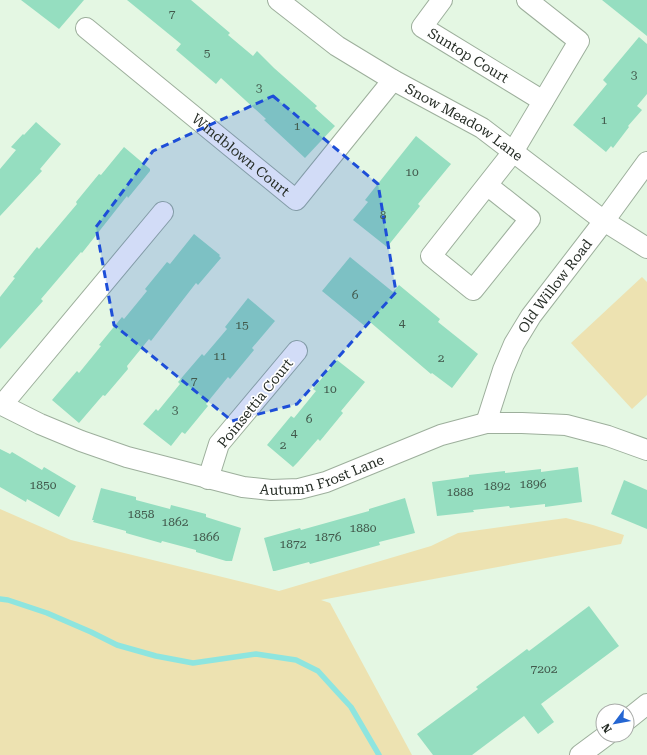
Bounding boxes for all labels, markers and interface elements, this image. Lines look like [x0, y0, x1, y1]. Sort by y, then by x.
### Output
house number: 7 [169, 7, 176, 21]
street label: Suntop Court [425, 25, 512, 86]
house number: 5 [204, 46, 211, 60]
house number: 3 [631, 68, 638, 82]
street label: Snow Meadow Lane [403, 80, 526, 164]
house number: 3 [256, 81, 263, 95]
street label: Windblown Court [189, 110, 293, 199]
house number: 1 [601, 113, 608, 127]
house number: 1 [294, 119, 301, 133]
house number: 10 [405, 165, 419, 179]
house number: 8 [380, 208, 387, 222]
street label: Old Willow Road [515, 236, 595, 336]
house number: 6 [352, 288, 359, 302]
house number: 4 [399, 316, 406, 330]
house number: 15 [235, 318, 249, 332]
house number: 11 [213, 349, 227, 363]
house number: 2 [438, 351, 445, 365]
street label: Poinsettia Court [214, 355, 296, 451]
house number: 7 [191, 374, 198, 388]
house number: 10 [323, 382, 337, 396]
house number: 3 [172, 403, 179, 417]
house number: 6 [306, 412, 313, 426]
house number: 4 [291, 426, 298, 440]
house number: 2 [280, 438, 287, 452]
street label: Autumn Frost Lane [259, 451, 386, 498]
house number: 1896 [520, 477, 547, 491]
house number: 1850 [30, 478, 57, 492]
house number: 1892 [484, 479, 511, 493]
house number: 1888 [447, 485, 474, 499]
house number: 1858 [128, 507, 155, 521]
house number: 1862 [162, 515, 189, 529]
house number: 1880 [350, 521, 377, 535]
house number: 1866 [193, 530, 220, 544]
house number: 1876 [315, 530, 342, 544]
house number: 1872 [280, 537, 307, 551]
house number: 7202 [531, 662, 558, 676]
north arrow [595, 703, 635, 743]
text: N [599, 721, 615, 735]

